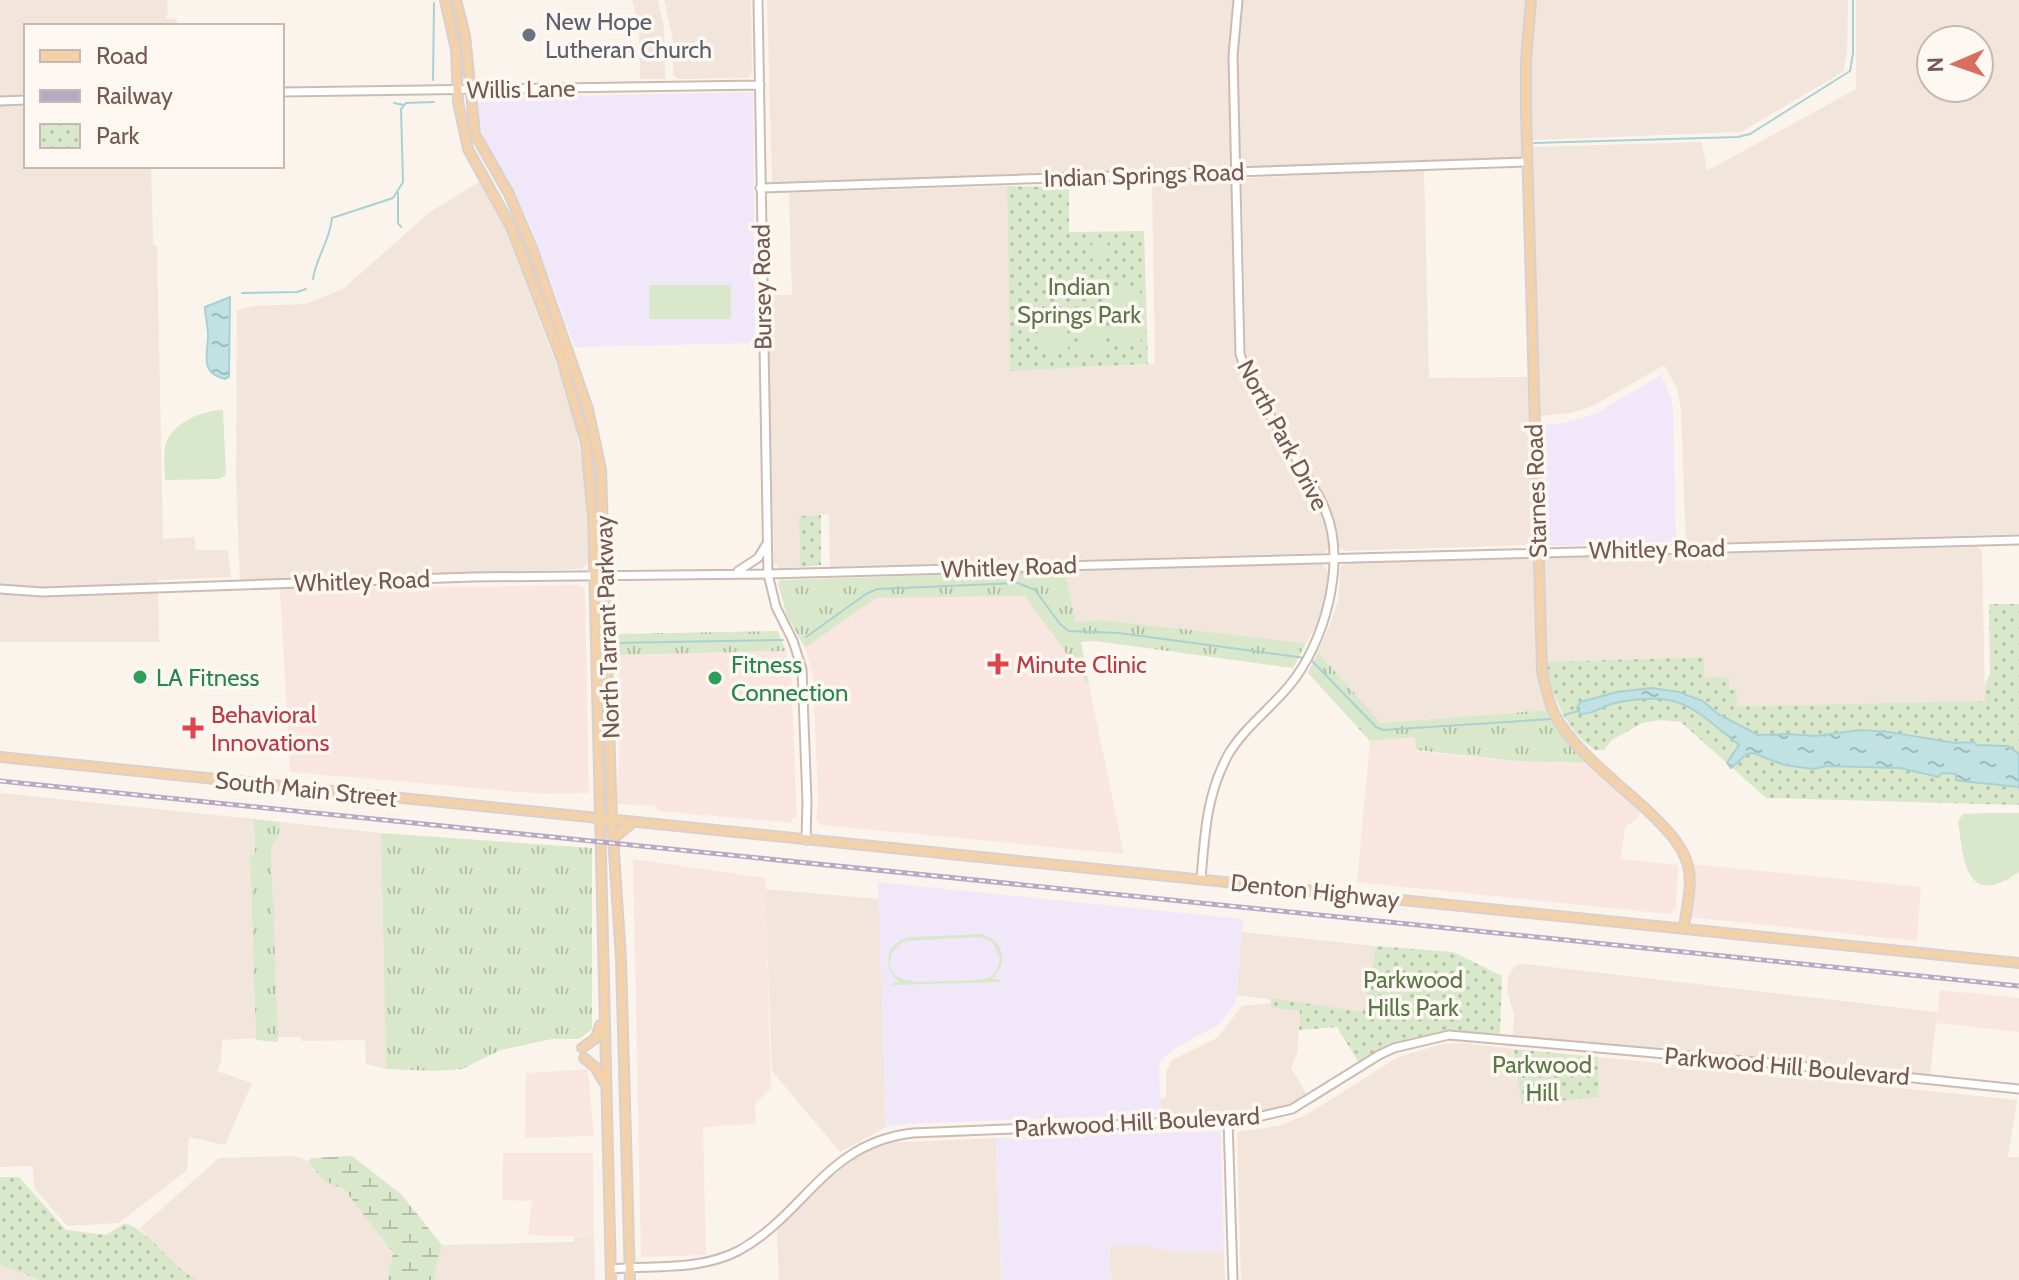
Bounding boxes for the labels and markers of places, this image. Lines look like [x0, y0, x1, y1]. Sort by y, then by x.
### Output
place label: New Hope Lutheran Church [545, 7, 712, 64]
marker: New Hope Lutheran Church [520, 26, 538, 44]
place label: Fitness Connection [731, 650, 848, 707]
place label: Minute Clinic [1016, 650, 1147, 679]
marker: Minute Clinic [987, 653, 1009, 675]
place label: LA Fitness [156, 663, 259, 692]
marker: LA Fitness [131, 668, 149, 686]
marker: Fitness Connection [706, 669, 724, 687]
place label: Behavioral Innovations [211, 700, 329, 757]
marker: Behavioral Innovations [182, 717, 204, 739]

